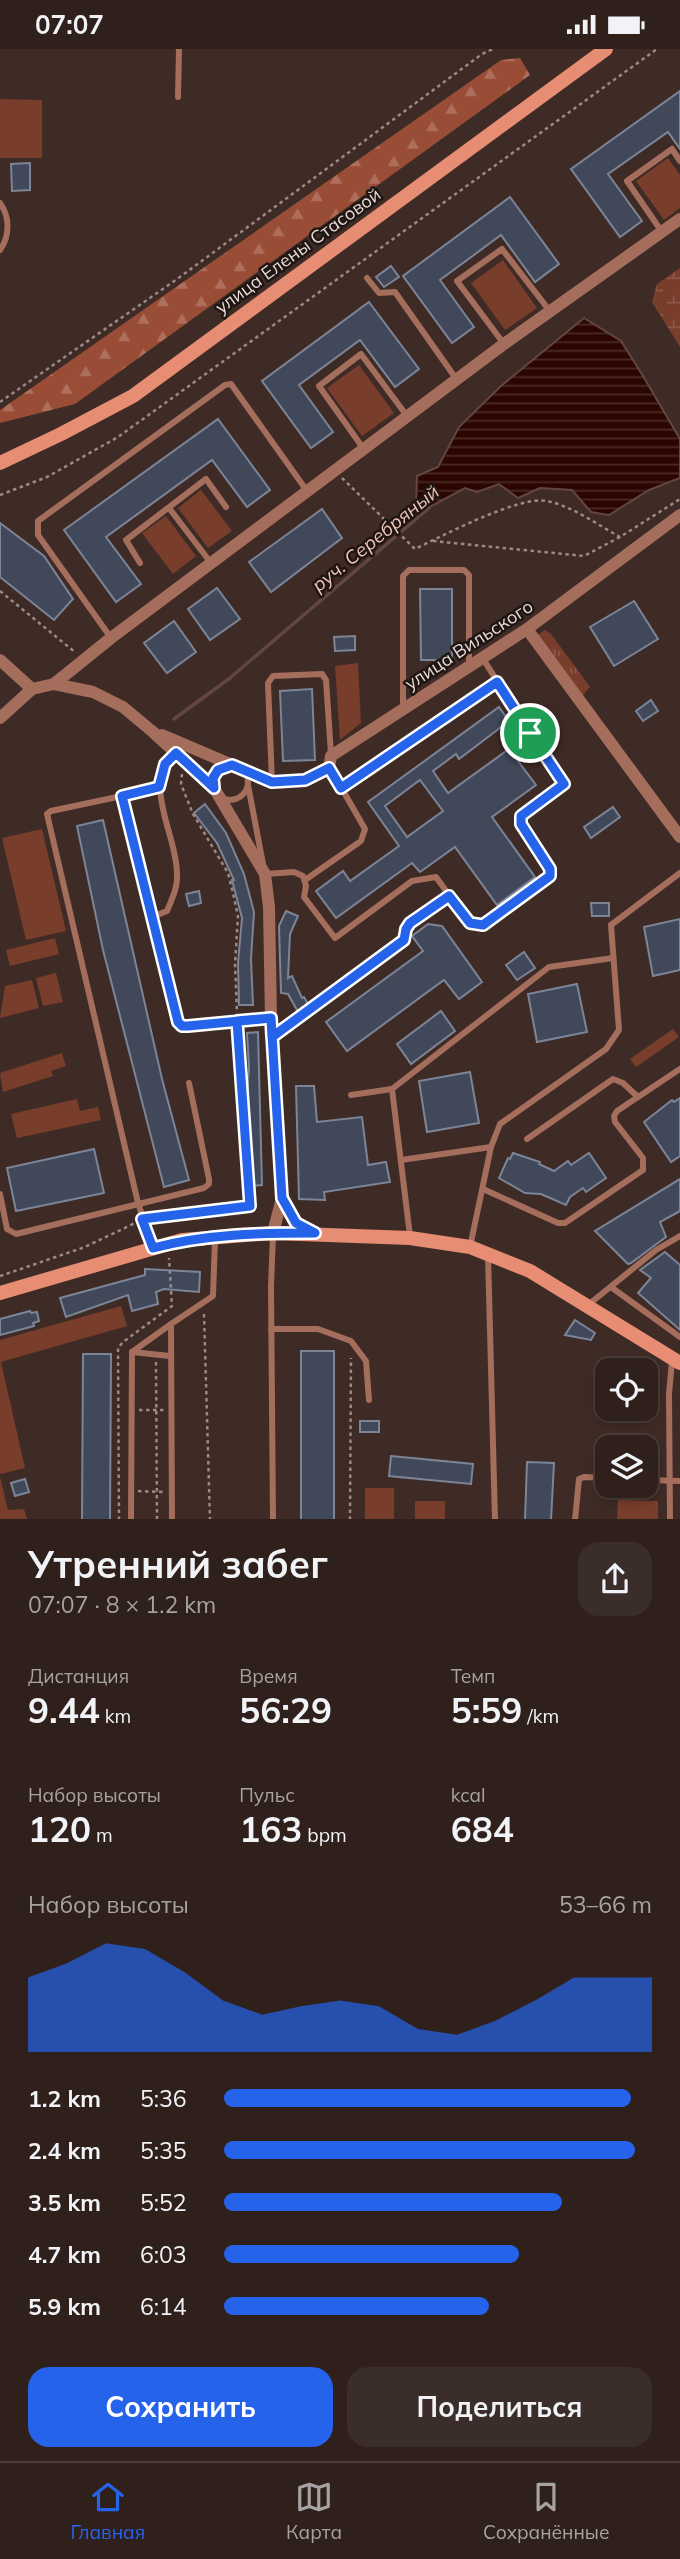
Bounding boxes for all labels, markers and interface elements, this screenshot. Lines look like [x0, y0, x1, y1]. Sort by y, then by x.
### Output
text: 07:07 [35, 8, 104, 41]
street label: улица Елены Стасовой [210, 183, 385, 318]
water label: руч. Серебряный [306, 479, 444, 597]
street label: улица Вильского [400, 595, 537, 695]
pin [500, 703, 560, 763]
icon: arrive [511, 714, 549, 752]
map controls [595, 1358, 658, 1498]
button: locate [595, 1358, 658, 1421]
button: layers [595, 1435, 658, 1498]
text: Утренний забег [28, 1540, 328, 1588]
button: share [578, 1542, 652, 1616]
text: 07:07 · 8 × 1.2 km [28, 1590, 216, 1619]
text: Дистанция [28, 1664, 129, 1688]
text: Время [239, 1664, 298, 1688]
text: Темп [451, 1664, 495, 1688]
text: 9.44 [28, 1688, 100, 1732]
text: 56:29 [239, 1688, 332, 1732]
text: 5:59 [451, 1688, 522, 1732]
text: km [100, 1704, 131, 1728]
text: /km [522, 1704, 559, 1728]
text: Набор высоты [28, 1783, 161, 1807]
text: Пульс [239, 1783, 295, 1807]
text: kcal [451, 1783, 485, 1807]
text: 120 [28, 1807, 91, 1851]
text: 163 [239, 1807, 302, 1851]
text: 684 [451, 1807, 514, 1851]
text: m [91, 1823, 113, 1847]
text: bpm [302, 1823, 347, 1847]
text: Набор высоты [28, 1890, 189, 1919]
text: 53–66 m [559, 1890, 652, 1919]
text: 1.2 km [28, 2084, 101, 2113]
text: 5:36 [140, 2084, 187, 2113]
text: 2.4 km [28, 2136, 101, 2165]
text: 5:35 [140, 2136, 187, 2165]
text: 3.5 km [28, 2188, 101, 2217]
text: 5:52 [140, 2188, 187, 2217]
text: 4.7 km [28, 2240, 101, 2269]
text: 6:03 [140, 2240, 187, 2269]
text: 5.9 km [28, 2292, 101, 2321]
text: 6:14 [140, 2292, 187, 2321]
button: Сохранить [28, 2367, 333, 2447]
button: Поделиться [347, 2367, 652, 2447]
tab: Главная [71, 2478, 145, 2544]
tab: Карта [286, 2478, 342, 2544]
tab: Сохранённые [483, 2478, 609, 2544]

